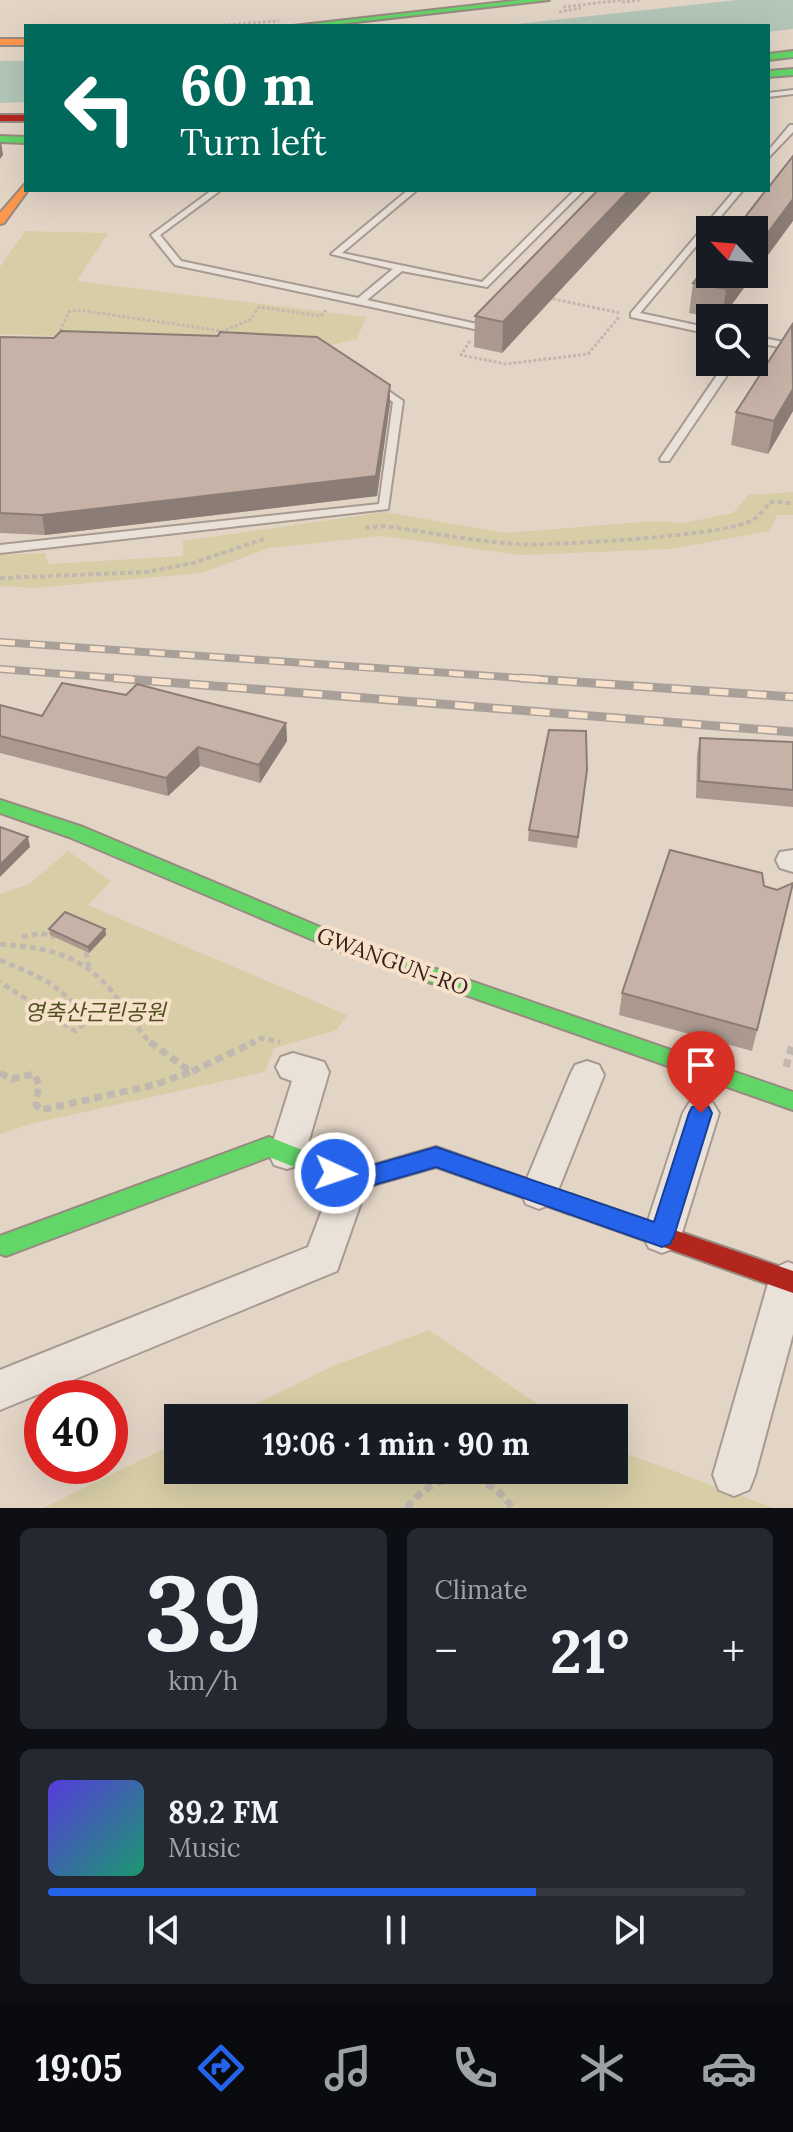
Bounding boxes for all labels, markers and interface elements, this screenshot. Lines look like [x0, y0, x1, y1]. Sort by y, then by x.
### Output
text: 60 m [180, 49, 314, 120]
icon: left [48, 56, 152, 160]
text: Turn left [180, 119, 327, 165]
north arrow [696, 216, 768, 288]
map controls [696, 216, 768, 376]
button: search [696, 304, 768, 376]
street label: GWANGUN-RO [313, 921, 473, 1001]
park label: 영축산근린공원 [24, 998, 168, 1026]
pin [667, 1031, 735, 1113]
icon: arrive [679, 1043, 723, 1087]
position arrow [293, 1131, 377, 1215]
speed limit sign: 40 [24, 1380, 128, 1484]
text: 19:06 · 1 min · 90 m [263, 1425, 529, 1463]
text: 39 [144, 1545, 262, 1678]
text: Climate [435, 1573, 528, 1606]
text: 21° [550, 1613, 629, 1689]
text: − [435, 1623, 458, 1679]
text: + [722, 1623, 745, 1679]
text: km/h [168, 1664, 238, 1697]
text: 89.2 FM [168, 1793, 279, 1831]
text: Music [168, 1831, 241, 1864]
icon: previous [142, 1908, 186, 1952]
icon: pause [374, 1908, 418, 1952]
icon: next [607, 1908, 651, 1952]
icon: directions [193, 2040, 249, 2096]
icon: music [320, 2040, 376, 2096]
icon: phone [447, 2040, 503, 2096]
icon: climate [574, 2040, 630, 2096]
icon: car [701, 2040, 757, 2096]
text: 19:05 [36, 2045, 122, 2091]

